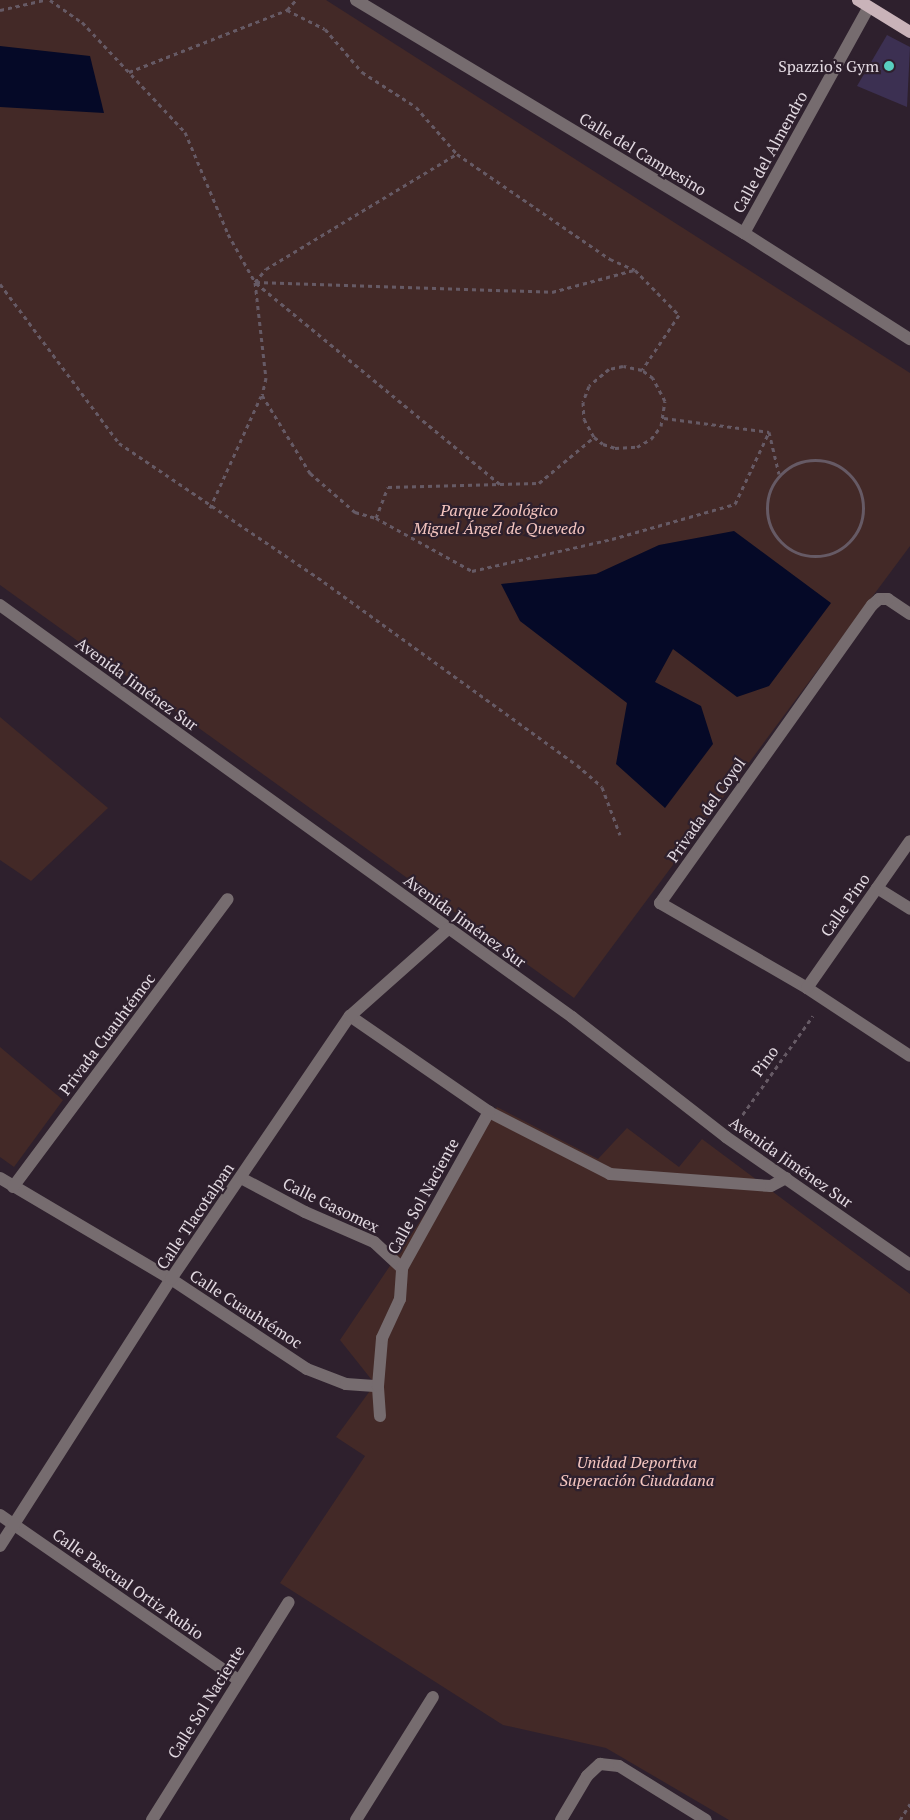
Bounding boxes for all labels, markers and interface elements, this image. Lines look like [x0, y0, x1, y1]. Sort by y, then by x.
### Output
place label: Spazzio's Gym [778, 56, 879, 76]
marker: Spazzio's Gym [883, 60, 895, 72]
street label: Calle del Almendro [729, 88, 811, 216]
street label: Calle del Campesino [576, 108, 710, 200]
park label: Parque Zoológico Miguel Ángel de Quevedo [413, 500, 585, 538]
street label: Avenida Jiménez Sur [72, 633, 202, 735]
street label: Privada del Coyol [663, 754, 749, 866]
street label: Avenida Jiménez Sur [400, 870, 530, 972]
street label: Calle Pino [816, 870, 874, 940]
street label: Privada Cuauhtémoc [55, 969, 159, 1099]
street label: Pino [748, 1042, 782, 1080]
street label: Avenida Jiménez Sur [726, 1112, 856, 1212]
street label: Calle Sol Naciente [383, 1135, 463, 1257]
street label: Calle Tlacotalpan [152, 1159, 238, 1273]
street label: Calle Gasomex [280, 1173, 382, 1237]
street label: Calle Cuauhtémoc [186, 1265, 306, 1353]
park label: Unidad Deportiva Superación Ciudadana [560, 1452, 714, 1490]
street label: Calle Pascual Ortiz Rubio [49, 1524, 207, 1644]
street label: Calle Sol Naciente [163, 1642, 249, 1762]

